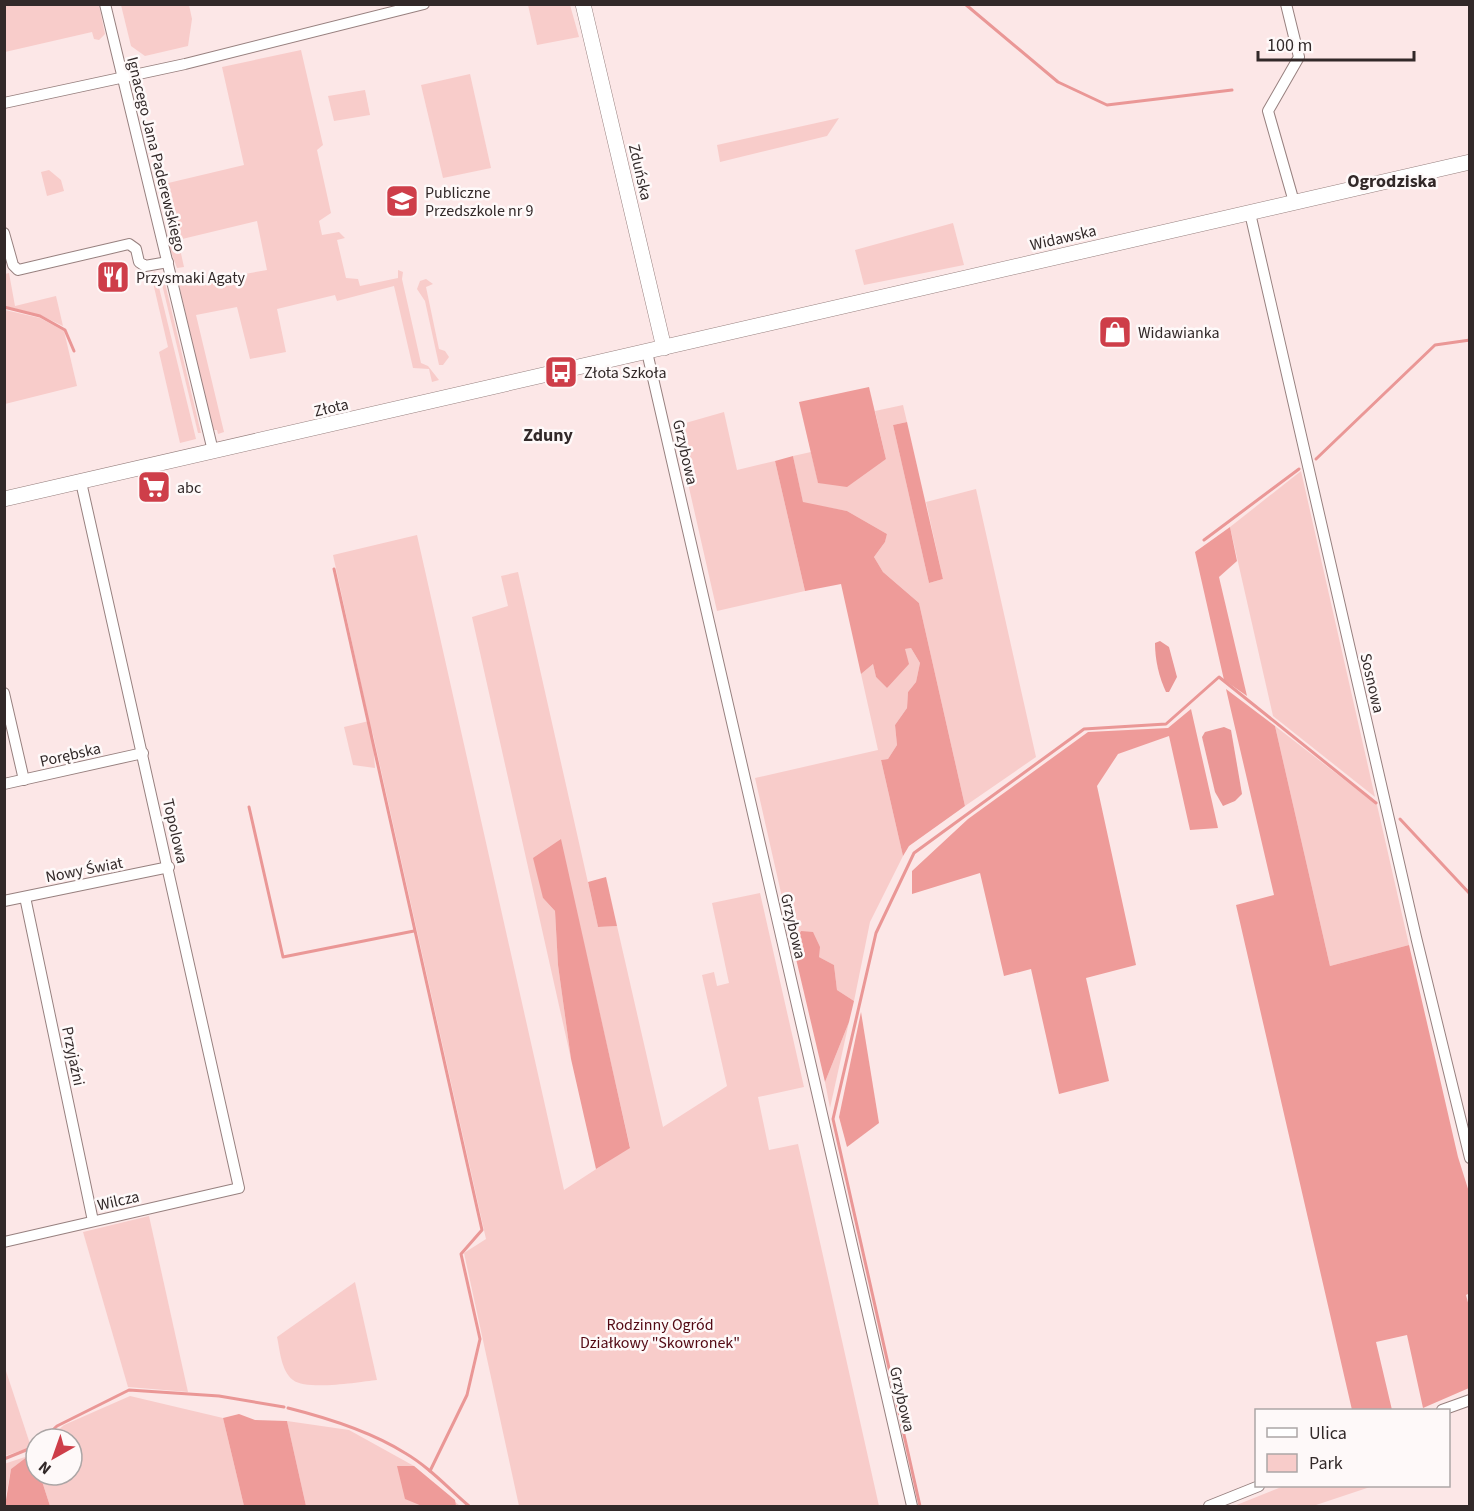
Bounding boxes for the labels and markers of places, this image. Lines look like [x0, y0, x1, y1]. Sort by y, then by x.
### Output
place label: Publiczne Przedszkole nr 9 [425, 182, 534, 222]
school or university icon: Publiczne Przedszkole nr 9 [384, 183, 420, 219]
restaurant icon: Przysmaki Agaty [95, 259, 131, 295]
place label: Przysmaki Agaty [136, 267, 246, 289]
shop icon: Widawianka [1097, 314, 1133, 350]
place label: Widawianka [1138, 322, 1220, 344]
bus stop icon: Złota Szkoła [543, 354, 579, 390]
place label: Złota Szkoła [584, 362, 667, 384]
supermarket icon: abc [136, 469, 172, 505]
place label: abc [177, 477, 201, 499]

